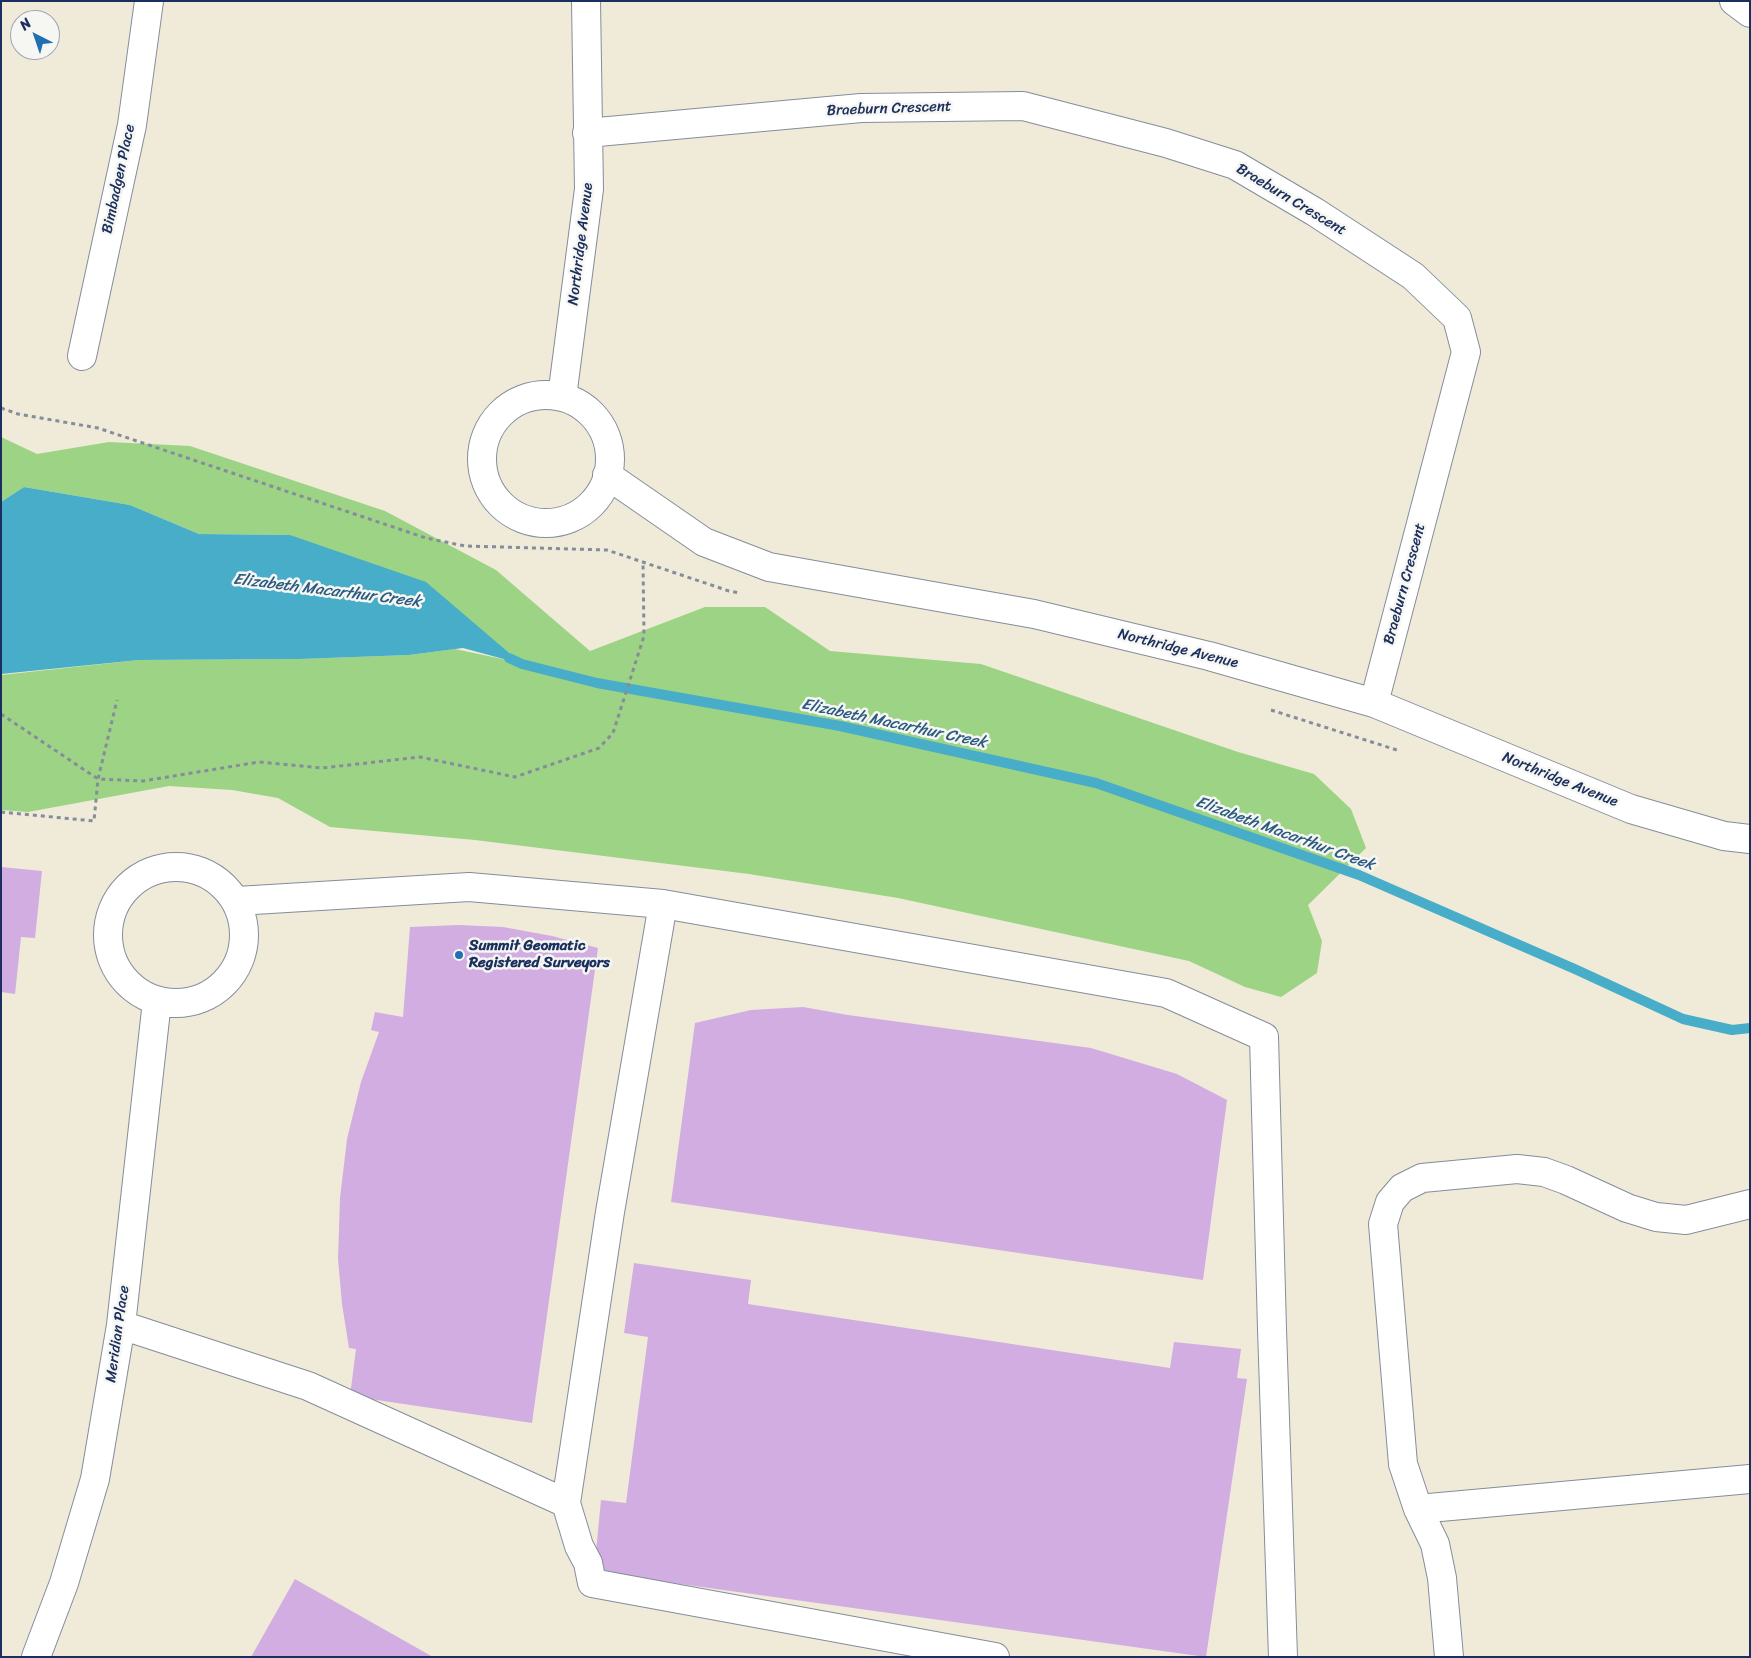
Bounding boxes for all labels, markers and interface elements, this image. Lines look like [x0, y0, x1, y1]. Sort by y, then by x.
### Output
north arrow [10, 10, 60, 60]
text: N [14, 11, 37, 37]
street label: Braeburn Crescent [826, 98, 952, 120]
street label: Bimbadgen Place [99, 123, 139, 235]
street label: Braeburn Crescent [1233, 160, 1349, 240]
street label: Northridge Avenue [565, 182, 597, 306]
street label: Braeburn Crescent [1380, 521, 1430, 647]
water label: Elizabeth Macarthur Creek [232, 570, 422, 612]
street label: Northridge Avenue [1116, 625, 1240, 673]
water label: Elizabeth Macarthur Creek [800, 695, 988, 753]
street label: Northridge Avenue [1499, 749, 1621, 811]
water label: Elizabeth Macarthur Creek [1193, 793, 1377, 875]
place label: Summit Geomatic Registered Surveyors [469, 937, 610, 972]
marker: Summit Geomatic Registered Surveyors [453, 949, 465, 961]
street label: Meridian Place [102, 1284, 134, 1384]

